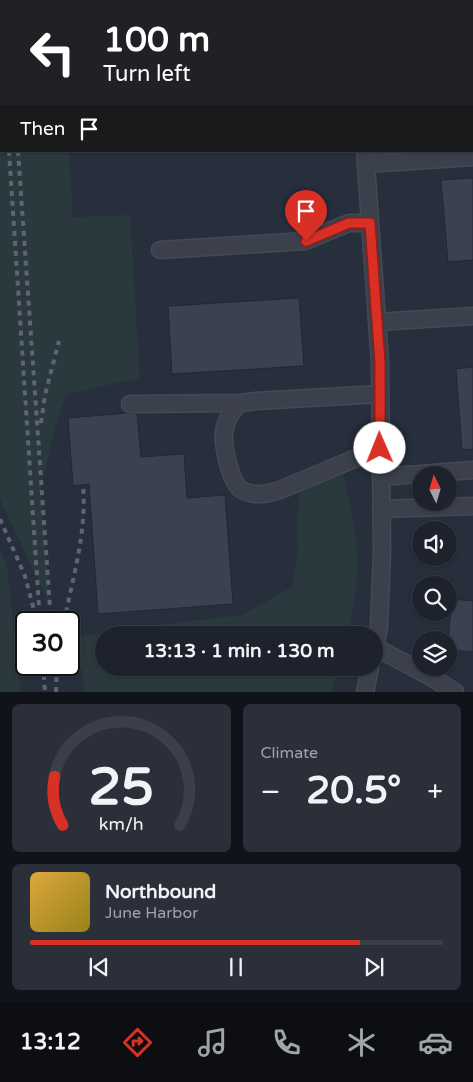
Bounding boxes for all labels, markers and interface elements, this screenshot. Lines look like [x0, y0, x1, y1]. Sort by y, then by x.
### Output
text: 100 m [103, 19, 210, 61]
icon: left [20, 20, 85, 85]
text: Turn left [103, 61, 191, 87]
icon: arrive [75, 115, 103, 143]
text: Then [20, 118, 65, 140]
pin [285, 190, 327, 241]
icon: arrive [292, 197, 320, 225]
position arrow [353, 421, 405, 473]
north arrow [412, 466, 458, 511]
map controls [412, 466, 457, 676]
button: sound [412, 521, 457, 566]
button: search [412, 576, 457, 621]
speed limit sign: 30 [15, 611, 80, 676]
button: layers [412, 631, 457, 676]
text: 13:13 · 1 min · 130 m [143, 640, 335, 662]
text: Climate [261, 743, 318, 763]
text: 25 [89, 756, 154, 819]
text: 20.5° [306, 768, 401, 814]
text: − [261, 775, 280, 809]
text: + [427, 775, 443, 809]
text: km/h [99, 814, 144, 835]
text: Northbound [105, 881, 216, 903]
text: June Harbor [105, 903, 198, 923]
icon: previous [85, 953, 113, 981]
icon: pause [222, 953, 250, 981]
icon: next [360, 953, 388, 981]
icon: directions [120, 1025, 155, 1060]
icon: music [195, 1025, 230, 1060]
icon: phone [269, 1025, 304, 1060]
icon: climate [344, 1025, 379, 1060]
icon: car [418, 1025, 453, 1060]
text: 13:12 [20, 1029, 81, 1055]

